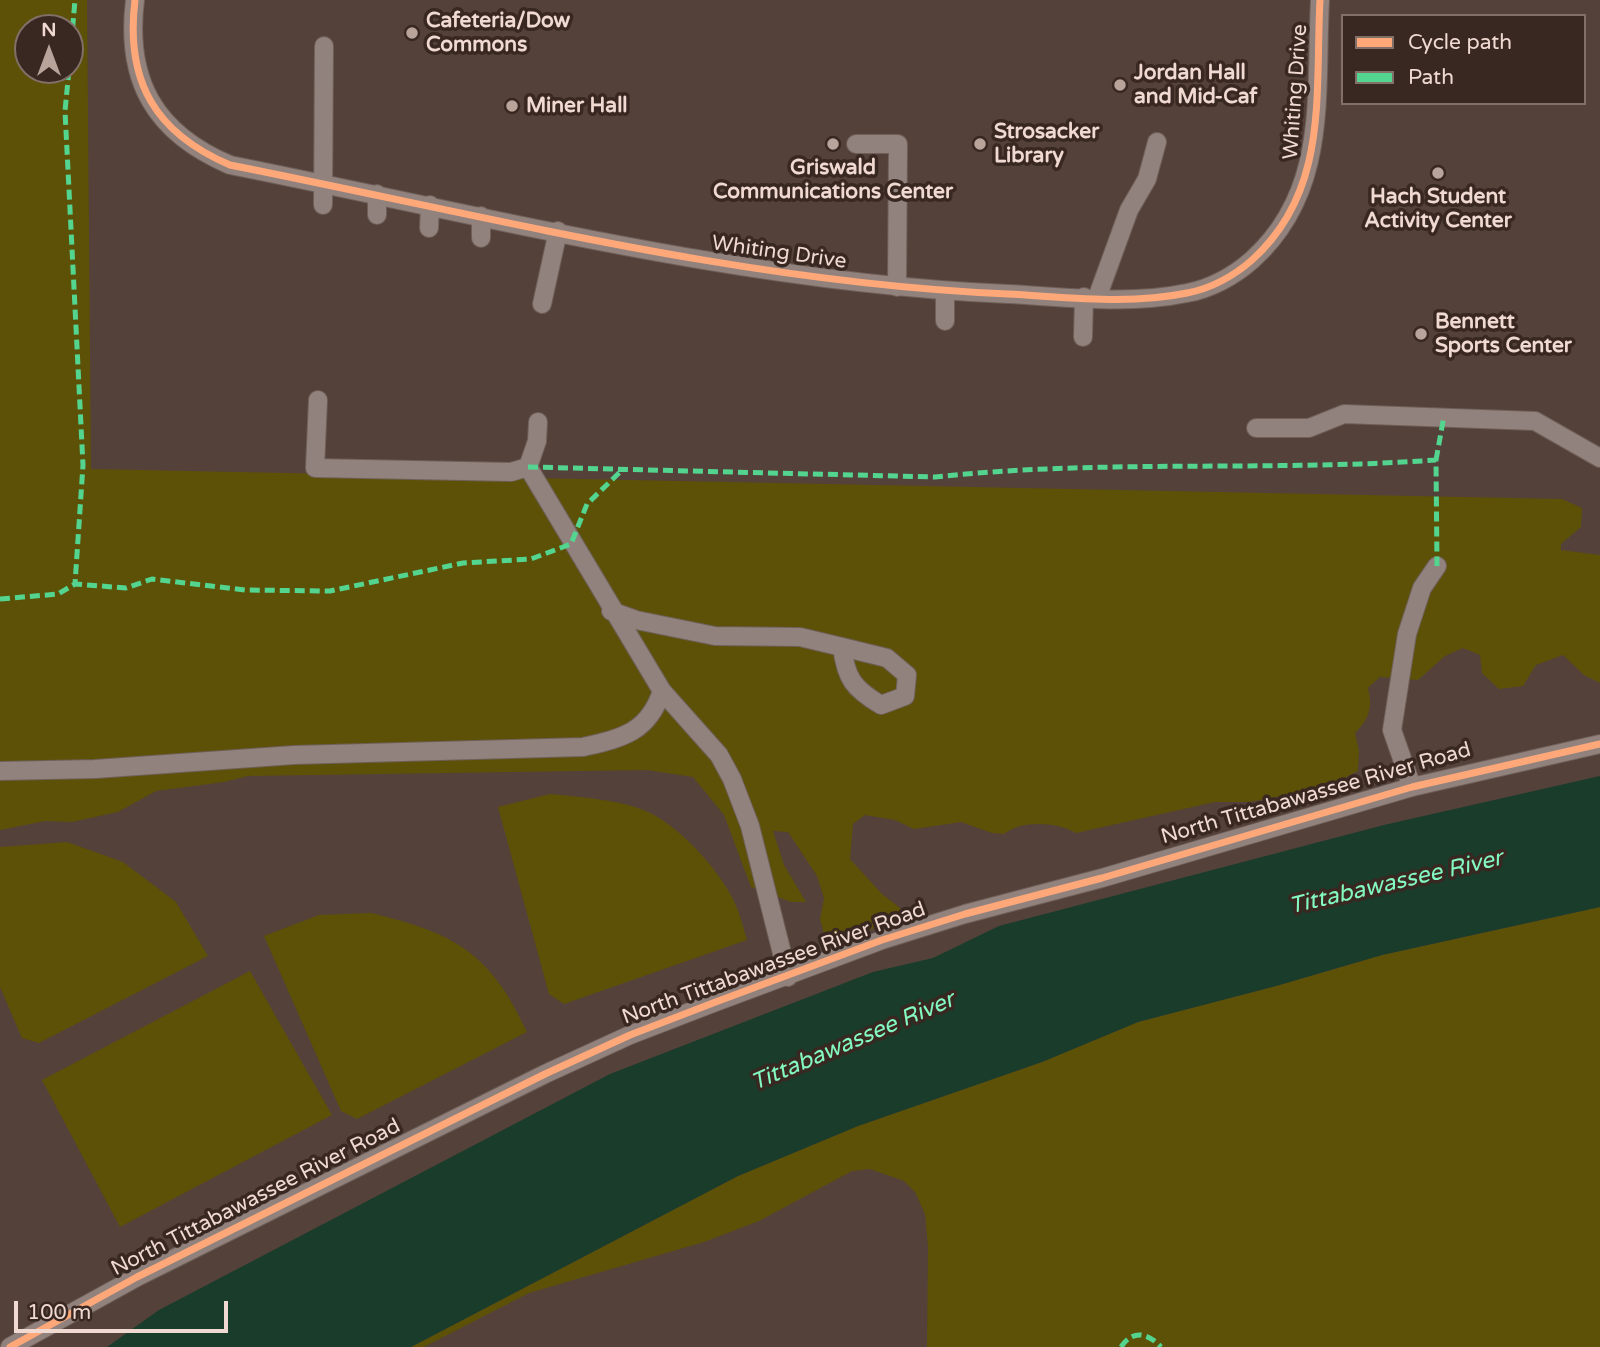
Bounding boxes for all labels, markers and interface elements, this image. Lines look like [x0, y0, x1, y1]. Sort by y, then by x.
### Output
place label: Cafeteria/Dow Commons [426, 8, 570, 58]
north arrow [14, 14, 84, 84]
legend [1341, 14, 1586, 105]
text: N [41, 19, 57, 41]
street label: Whiting Drive [1279, 23, 1313, 161]
marker: Cafeteria/Dow Commons [404, 25, 420, 41]
text: Cycle path [1408, 30, 1512, 55]
place label: Jordan Hall and Mid-Caf [1134, 60, 1257, 110]
text: Path [1408, 65, 1454, 90]
marker: Jordan Hall and Mid-Caf [1112, 77, 1128, 93]
place label: Miner Hall [526, 93, 628, 119]
marker: Miner Hall [504, 98, 520, 114]
place label: Strosacker Library [994, 119, 1099, 169]
marker: Griswald Communications Center [825, 136, 841, 152]
marker: Strosacker Library [972, 136, 988, 152]
place label: Griswald Communications Center [713, 155, 953, 205]
marker: Hach Student Activity Center [1430, 165, 1446, 181]
place label: Hach Student Activity Center [1364, 184, 1512, 234]
street label: Whiting Drive [710, 231, 848, 275]
place label: Bennett Sports Center [1435, 309, 1572, 359]
marker: Bennett Sports Center [1413, 326, 1429, 342]
street label: North Tittabawassee River Road [1158, 738, 1474, 850]
water label: Tittabawassee River [1287, 845, 1505, 921]
street label: North Tittabawassee River Road [619, 897, 929, 1031]
water label: Tittabawassee River [747, 987, 959, 1097]
street label: North Tittabawassee River Road [107, 1114, 405, 1282]
scale bar [18, 1288, 231, 1332]
text: 100 m [27, 1300, 91, 1325]

